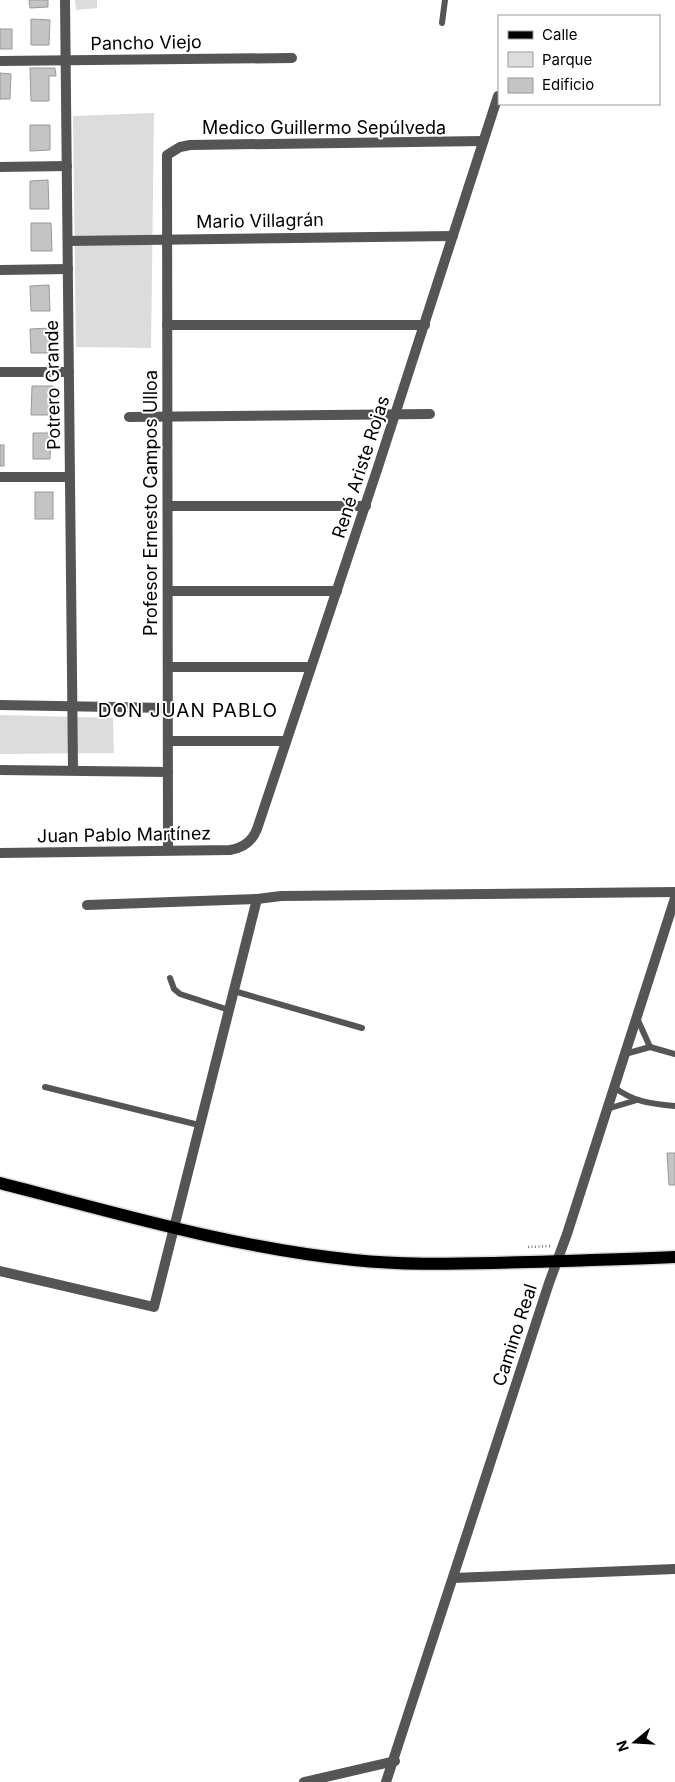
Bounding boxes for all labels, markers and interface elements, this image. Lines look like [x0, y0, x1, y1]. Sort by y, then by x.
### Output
legend [498, 15, 660, 105]
text: Calle [542, 25, 577, 44]
street label: Pancho Viejo [90, 31, 202, 54]
text: Parque [542, 50, 592, 69]
text: Edificio [542, 75, 594, 94]
street label: Medico Guillermo Sepúlveda [202, 117, 446, 138]
street label: Mario Villagrán [196, 209, 324, 232]
street label: Potrero Grande [41, 320, 64, 450]
street label: Profesor Ernesto Campos Ulloa [140, 370, 161, 636]
street label: René Ariste Rojas [328, 393, 393, 541]
district label: DON JUAN PABLO [98, 699, 278, 722]
street label: Juan Pablo Martínez [37, 822, 211, 847]
street label: Camino Real [488, 1281, 541, 1389]
north arrow [610, 1717, 660, 1767]
text: N [612, 1738, 632, 1754]

